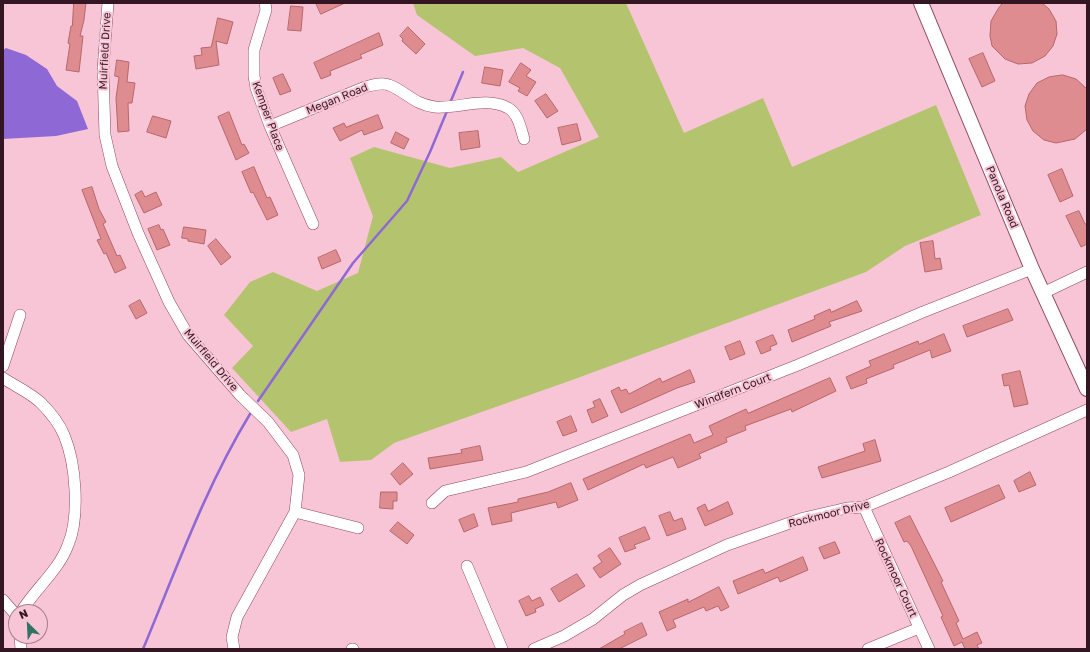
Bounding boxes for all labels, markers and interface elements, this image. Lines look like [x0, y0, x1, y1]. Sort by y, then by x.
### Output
street label: Muirfield Drive [96, 12, 114, 90]
street label: Kemper Place [249, 79, 287, 153]
street label: Megan Road [304, 81, 370, 117]
street label: Panola Road [983, 164, 1021, 230]
street label: Muirfield Drive [181, 326, 241, 394]
street label: Windfern Court [693, 370, 773, 412]
street label: Rockmoor Drive [787, 498, 871, 530]
street label: Rockmoor Court [872, 536, 920, 620]
north arrow [8, 604, 48, 644]
text: N [17, 606, 30, 621]

